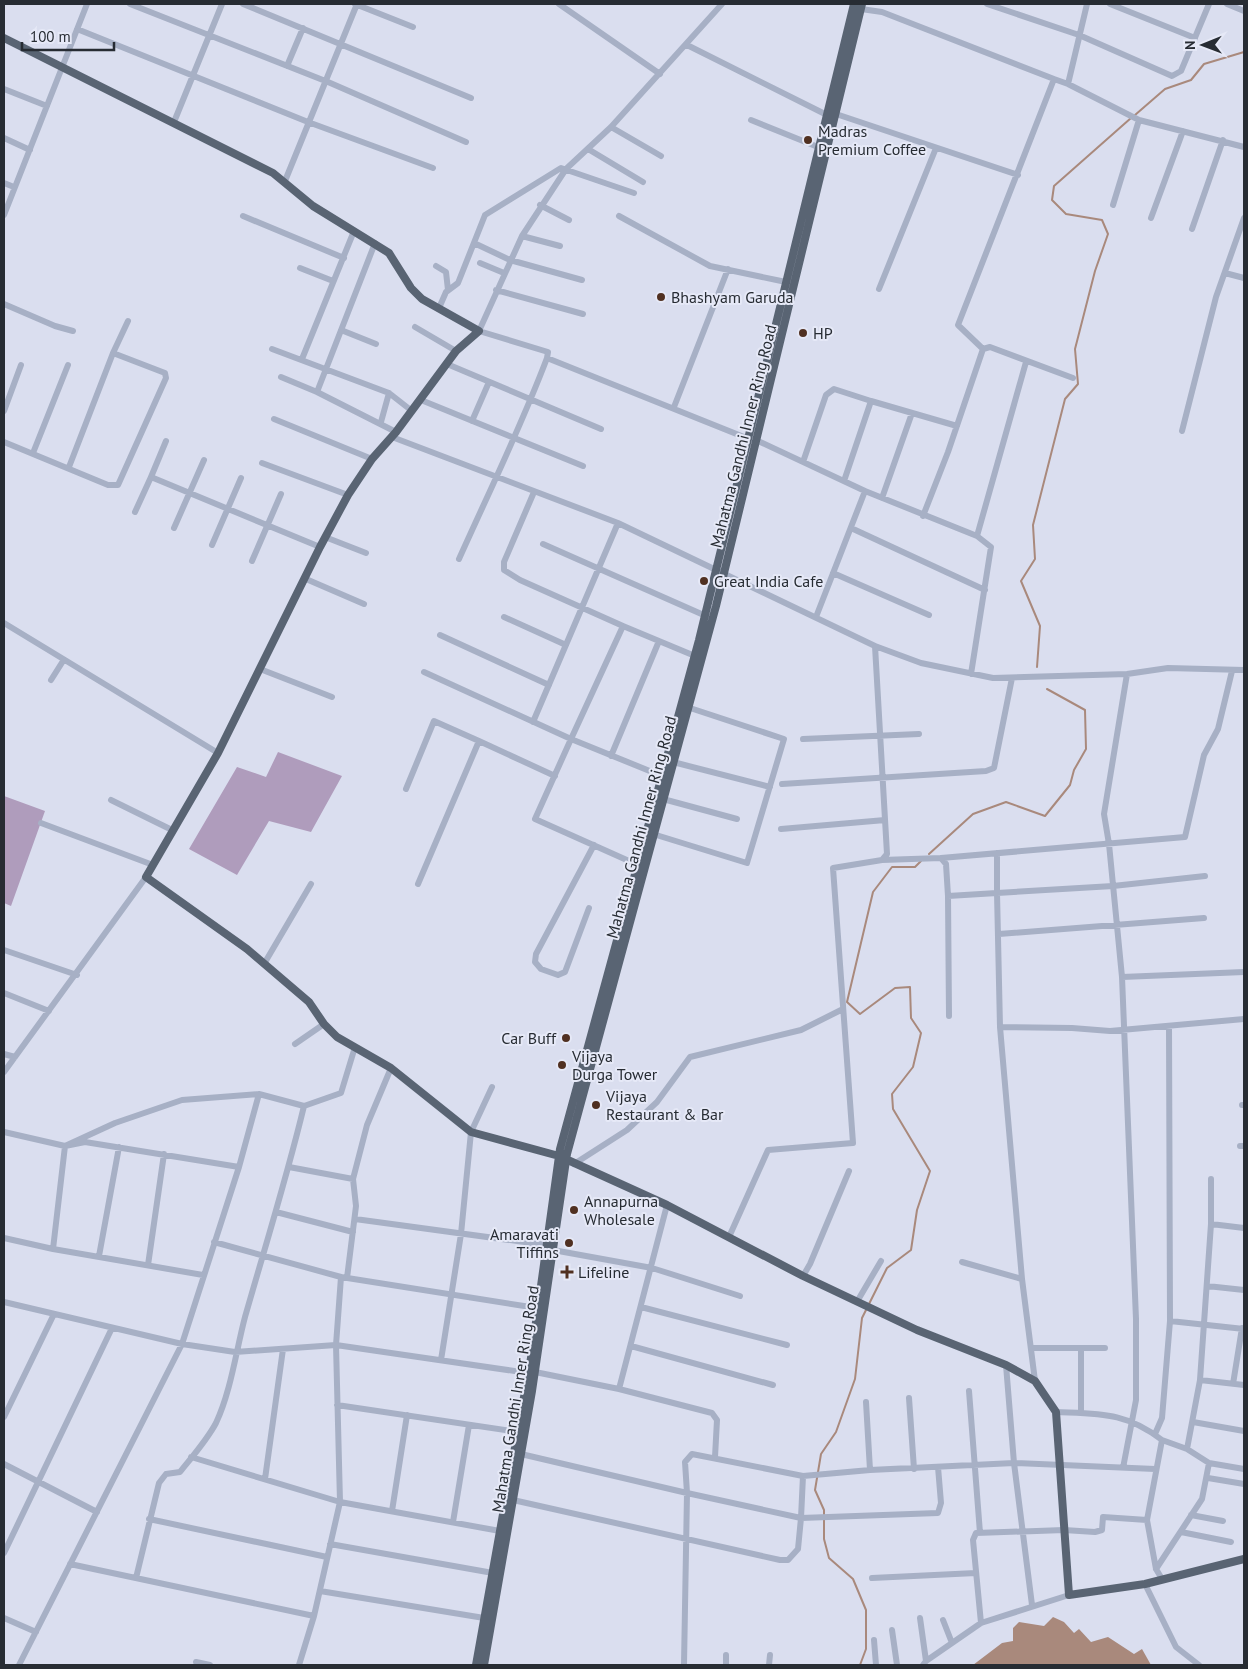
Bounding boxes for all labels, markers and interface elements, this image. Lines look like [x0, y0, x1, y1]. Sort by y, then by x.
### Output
scale bar [22, 20, 115, 52]
north arrow [1178, 20, 1228, 70]
text: 100 m [30, 27, 71, 46]
text: N [1181, 40, 1199, 50]
place label: Madras Premium Coffee [818, 121, 926, 159]
marker: Madras Premium Coffee [802, 134, 814, 146]
place label: Bhashyam Garuda [671, 287, 794, 307]
marker: Bhashyam Garuda [655, 291, 667, 303]
street label: Mahatma Gandhi Inner Ring Road [706, 322, 780, 550]
place label: HP [813, 323, 833, 343]
marker: HP [797, 327, 809, 339]
place label: Great India Cafe [714, 571, 823, 591]
marker: Great India Cafe [698, 575, 710, 587]
street label: Mahatma Gandhi Inner Ring Road [602, 714, 680, 940]
place label: Car Buff [501, 1028, 557, 1048]
marker: Car Buff [560, 1032, 572, 1044]
place label: Vijaya Durga Tower [571, 1046, 658, 1084]
marker: Vijaya Durga Tower [556, 1059, 568, 1071]
place label: Vijaya Restaurant & Bar [605, 1086, 724, 1124]
marker: Vijaya Restaurant & Bar [590, 1099, 602, 1111]
place label: Annapurna Wholesale [584, 1191, 658, 1229]
marker: Annapurna Wholesale [568, 1204, 580, 1216]
place label: Amaravati Tiffins [490, 1224, 559, 1262]
marker: Amaravati Tiffins [563, 1237, 575, 1249]
place label: Lifeline [578, 1262, 629, 1282]
marker: Lifeline [560, 1265, 574, 1279]
street label: Mahatma Gandhi Inner Ring Road [487, 1284, 543, 1514]

